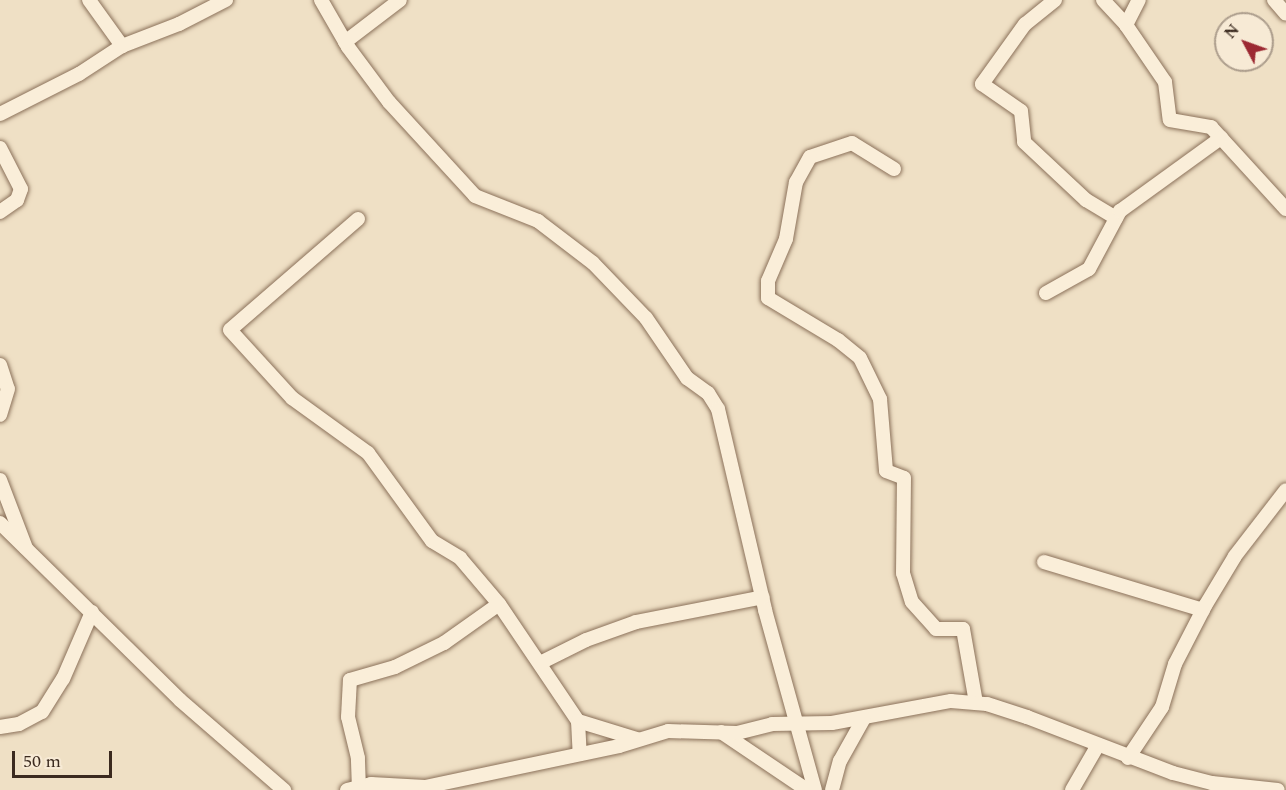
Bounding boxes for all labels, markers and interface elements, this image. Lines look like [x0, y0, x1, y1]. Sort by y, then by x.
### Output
north arrow [1214, 12, 1274, 72]
text: N [1219, 19, 1245, 44]
scale bar [15, 739, 116, 777]
text: 50 m [23, 748, 61, 775]

